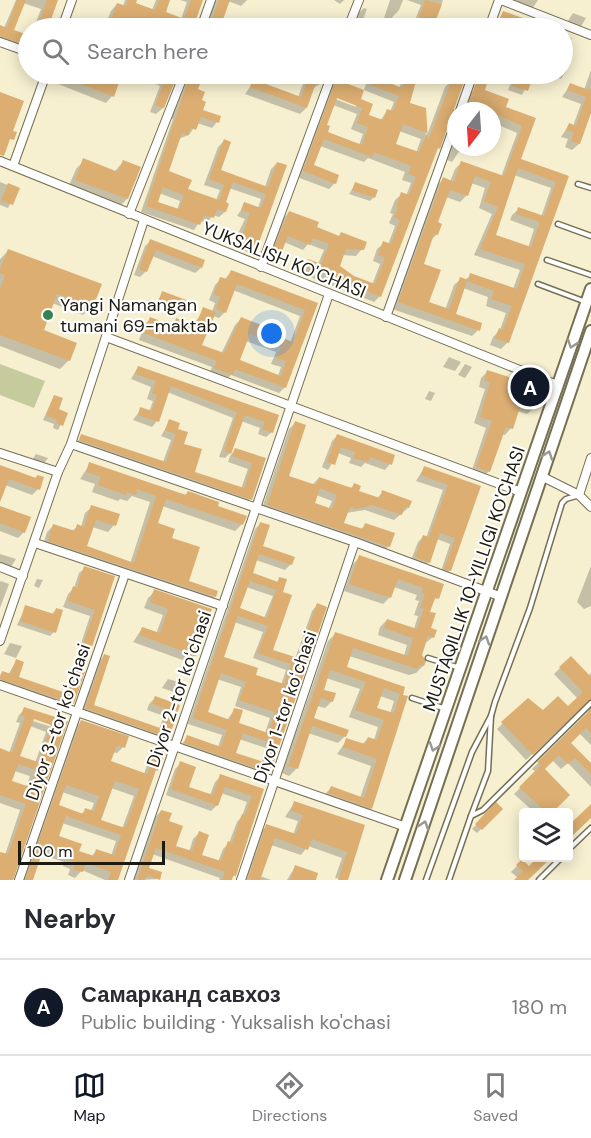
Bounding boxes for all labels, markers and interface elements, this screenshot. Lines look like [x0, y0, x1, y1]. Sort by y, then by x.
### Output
search box [18, 18, 573, 84]
icon: search [39, 35, 72, 68]
text: Search here [87, 37, 208, 66]
north arrow [447, 102, 501, 156]
street label: YUKSALISH KO'CHASI [199, 216, 369, 304]
place label: Yangi Namangan tumani 69-maktab [60, 293, 218, 338]
marker: Yangi Namangan tumani 69-maktab [41, 308, 55, 322]
your location [257, 319, 286, 348]
one-way arrow [566, 338, 579, 349]
pin: A [510, 364, 550, 410]
street label: MUSTAQILLIK 10-YILLIGI KO'CHASI [417, 443, 531, 715]
one-way arrow [540, 450, 553, 461]
street label: Diyor 2-tor koʻchasi [141, 608, 217, 770]
street label: Diyor 1-tor koʻchasi [248, 628, 322, 786]
one-way arrow [478, 635, 490, 646]
street label: Diyor 3-tor koʻchasi [20, 640, 96, 804]
one-way arrow [428, 741, 441, 752]
map controls [519, 808, 573, 862]
button: layers [519, 808, 573, 862]
one-way arrow [417, 820, 430, 831]
scale bar [18, 838, 165, 866]
text: 100 m [27, 841, 72, 862]
text: Nearby [24, 902, 116, 936]
text: Самарканд савхоз [81, 980, 281, 1009]
text: A [36, 994, 51, 1020]
text: 180 m [512, 994, 567, 1020]
text: Public building · Yuksalish ko'chasi [81, 1009, 391, 1035]
tab: Map [73, 1069, 106, 1126]
tab: Directions [252, 1069, 327, 1126]
tab: Saved [473, 1069, 518, 1126]

